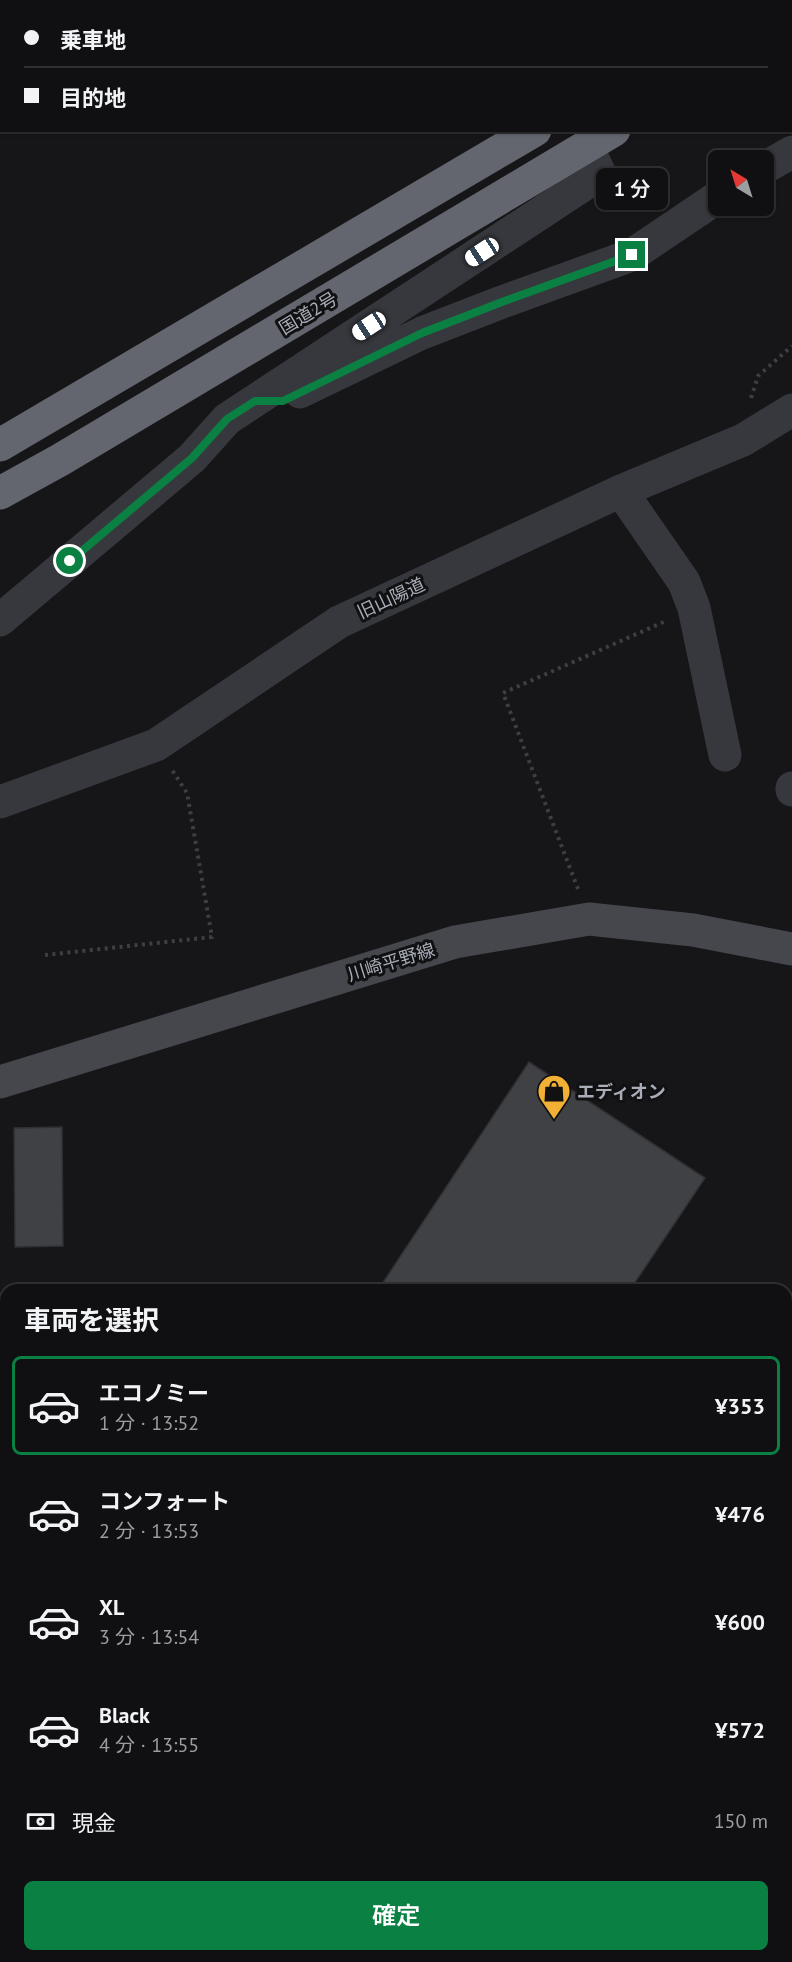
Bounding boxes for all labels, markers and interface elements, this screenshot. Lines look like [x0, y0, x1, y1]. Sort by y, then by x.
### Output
text: 乗車地 [60, 26, 126, 54]
text: 目的地 [60, 84, 126, 112]
north arrow [708, 150, 774, 216]
map controls [708, 150, 774, 216]
callout: 1 分 [596, 168, 668, 210]
text: 1 分 [614, 176, 650, 202]
car [462, 235, 502, 269]
route end [618, 241, 645, 268]
street label: 国道2号 [275, 287, 341, 339]
car [349, 309, 389, 343]
route start [56, 547, 83, 574]
street label: 旧山陽道 [354, 572, 428, 624]
street label: 川崎平野線 [345, 938, 437, 986]
shop icon: エディオン [536, 1073, 572, 1120]
place label: エディオン [577, 1080, 666, 1103]
text: 車両を選択 [24, 1303, 159, 1337]
icon: car [27, 1379, 81, 1433]
text: エコノミー [99, 1379, 209, 1407]
text: ¥353 [715, 1392, 765, 1420]
text: 1 分 · 13:52 [99, 1410, 199, 1436]
icon: car [27, 1487, 81, 1541]
text: コンフォート [99, 1487, 230, 1515]
text: ¥476 [715, 1500, 765, 1528]
text: 2 分 · 13:53 [99, 1518, 199, 1544]
text: XL [99, 1593, 124, 1621]
icon: car [27, 1595, 81, 1649]
text: ¥600 [715, 1608, 765, 1636]
text: 3 分 · 13:54 [99, 1624, 199, 1650]
text: Black [99, 1701, 150, 1729]
icon: car [27, 1703, 81, 1757]
text: ¥572 [715, 1716, 765, 1744]
text: 4 分 · 13:55 [99, 1732, 199, 1758]
icon: cash [24, 1805, 57, 1838]
text: 150 m [714, 1808, 768, 1834]
text: 現金 [72, 1809, 116, 1837]
button: 確定 [24, 1881, 768, 1950]

